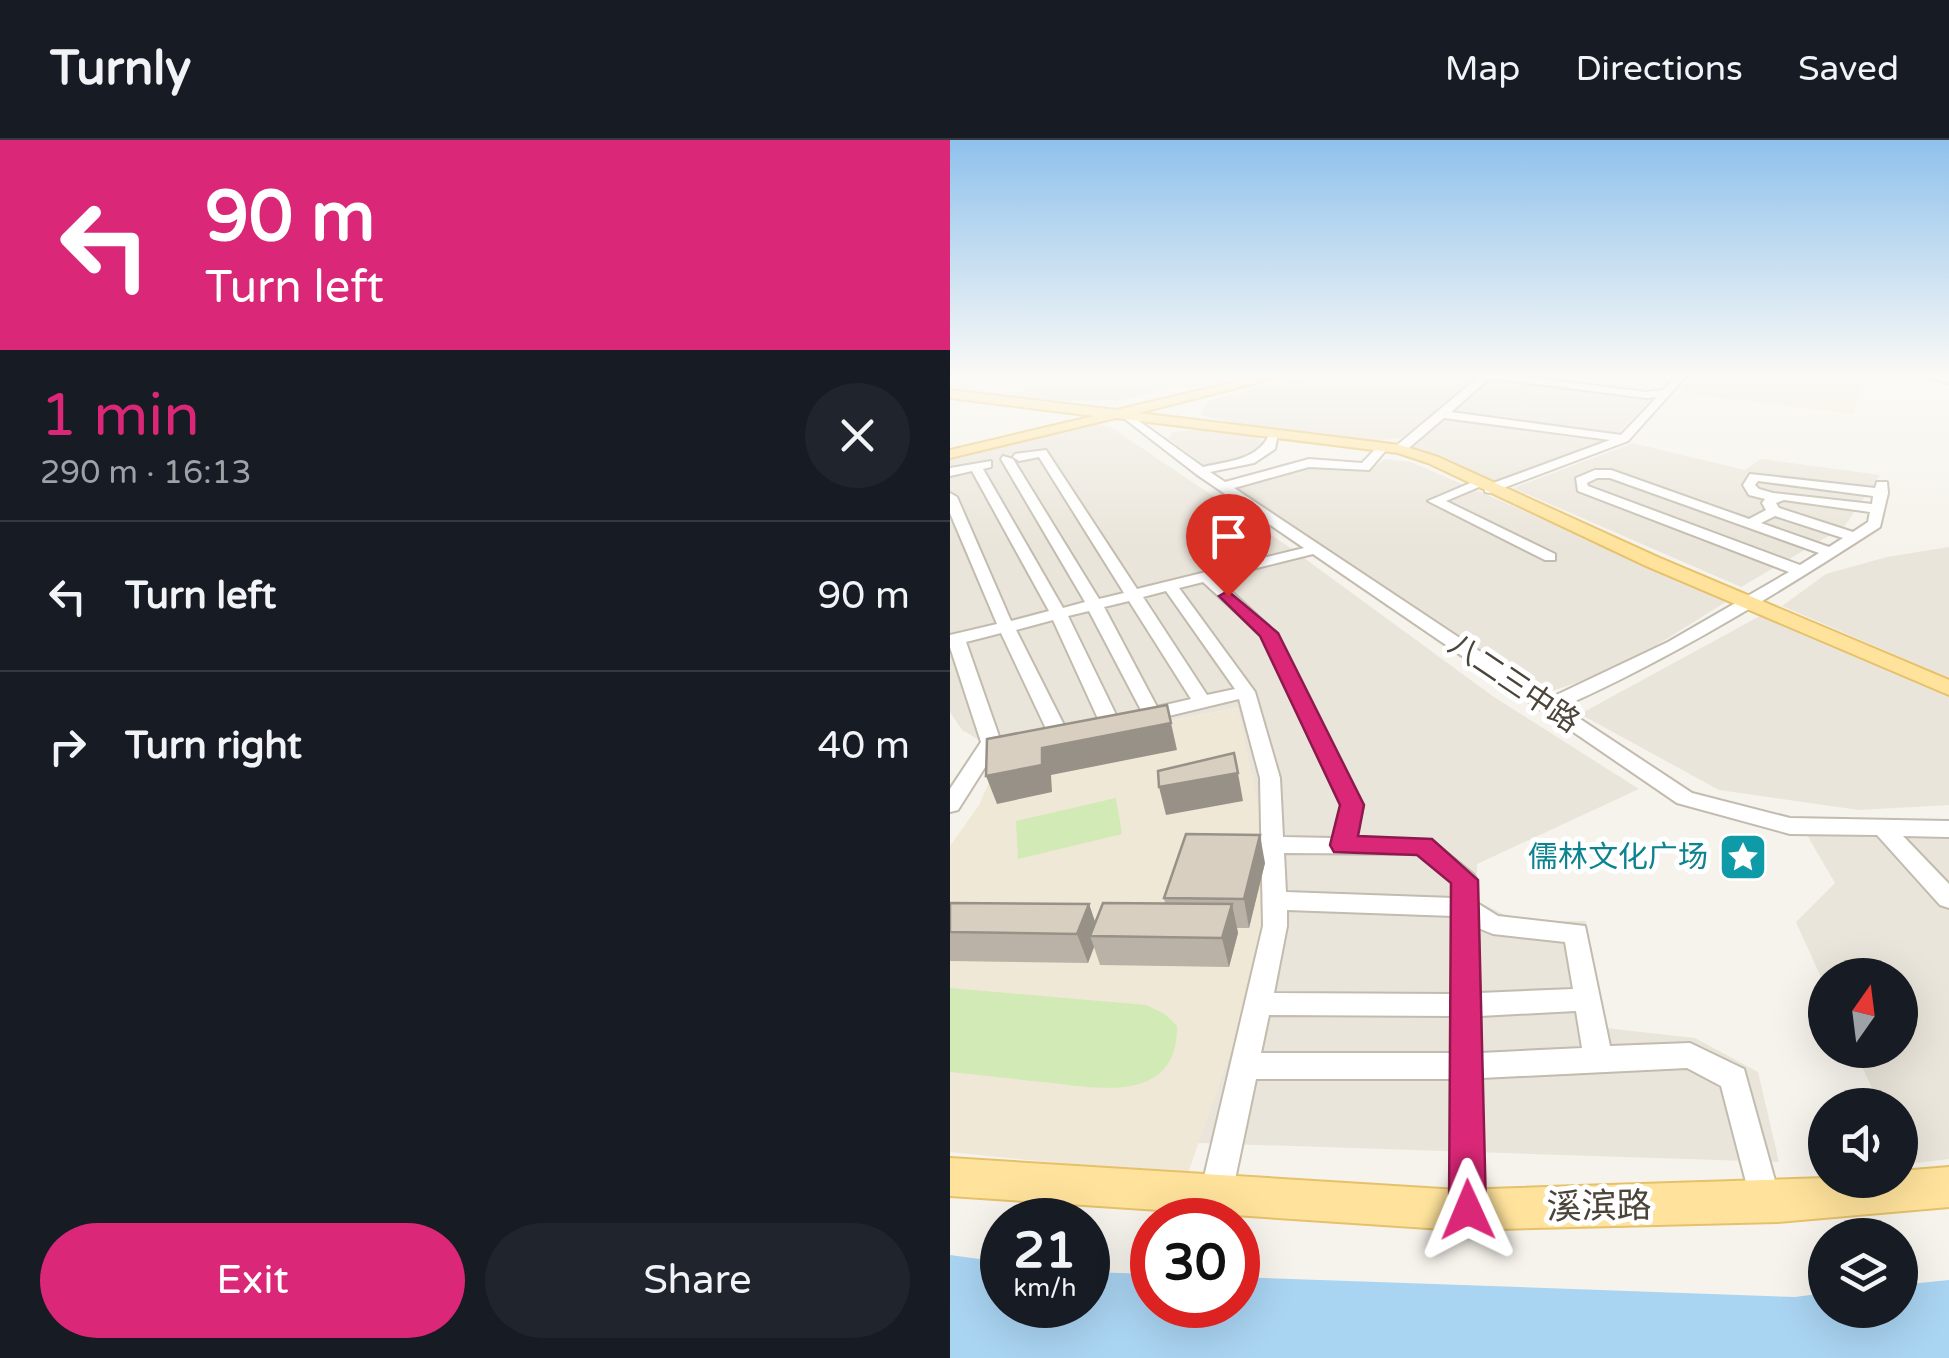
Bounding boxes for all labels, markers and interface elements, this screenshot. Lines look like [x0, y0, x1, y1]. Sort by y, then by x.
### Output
text: Turnly [50, 40, 191, 98]
text: Map [1445, 48, 1520, 90]
text: Directions [1575, 48, 1743, 90]
text: Saved [1798, 48, 1899, 90]
text: 90 m [205, 176, 375, 260]
icon: left [40, 180, 170, 310]
text: Turn left [205, 261, 384, 315]
text: 1 min [40, 380, 200, 452]
button: close [805, 383, 910, 488]
text: 290 m · 16:13 [40, 454, 252, 492]
pin [1186, 494, 1271, 597]
icon: arrive [1201, 509, 1256, 564]
icon: left [40, 569, 95, 624]
text: Turn left [125, 573, 276, 619]
text: 90 m [818, 573, 910, 619]
street label: 八二三中路 [1441, 626, 1586, 741]
icon: right [40, 719, 95, 774]
text: Turn right [125, 723, 302, 769]
text: 40 m [818, 723, 910, 769]
place icon: 儒林文化广场 [1717, 831, 1769, 883]
place label: 儒林文化广场 [1528, 839, 1708, 876]
north arrow [1808, 958, 1918, 1068]
map controls [1808, 958, 1918, 1328]
button: sound [1808, 1088, 1918, 1198]
position arrow [1416, 1158, 1520, 1262]
street label: 溪滨路 [1546, 1185, 1652, 1229]
speed limit sign: 30 [1130, 1198, 1260, 1328]
button: layers [1808, 1218, 1918, 1328]
text: 21 [1014, 1221, 1076, 1281]
button: Exit [40, 1223, 465, 1338]
button: Share [485, 1223, 910, 1338]
text: km/h [1014, 1273, 1076, 1303]

